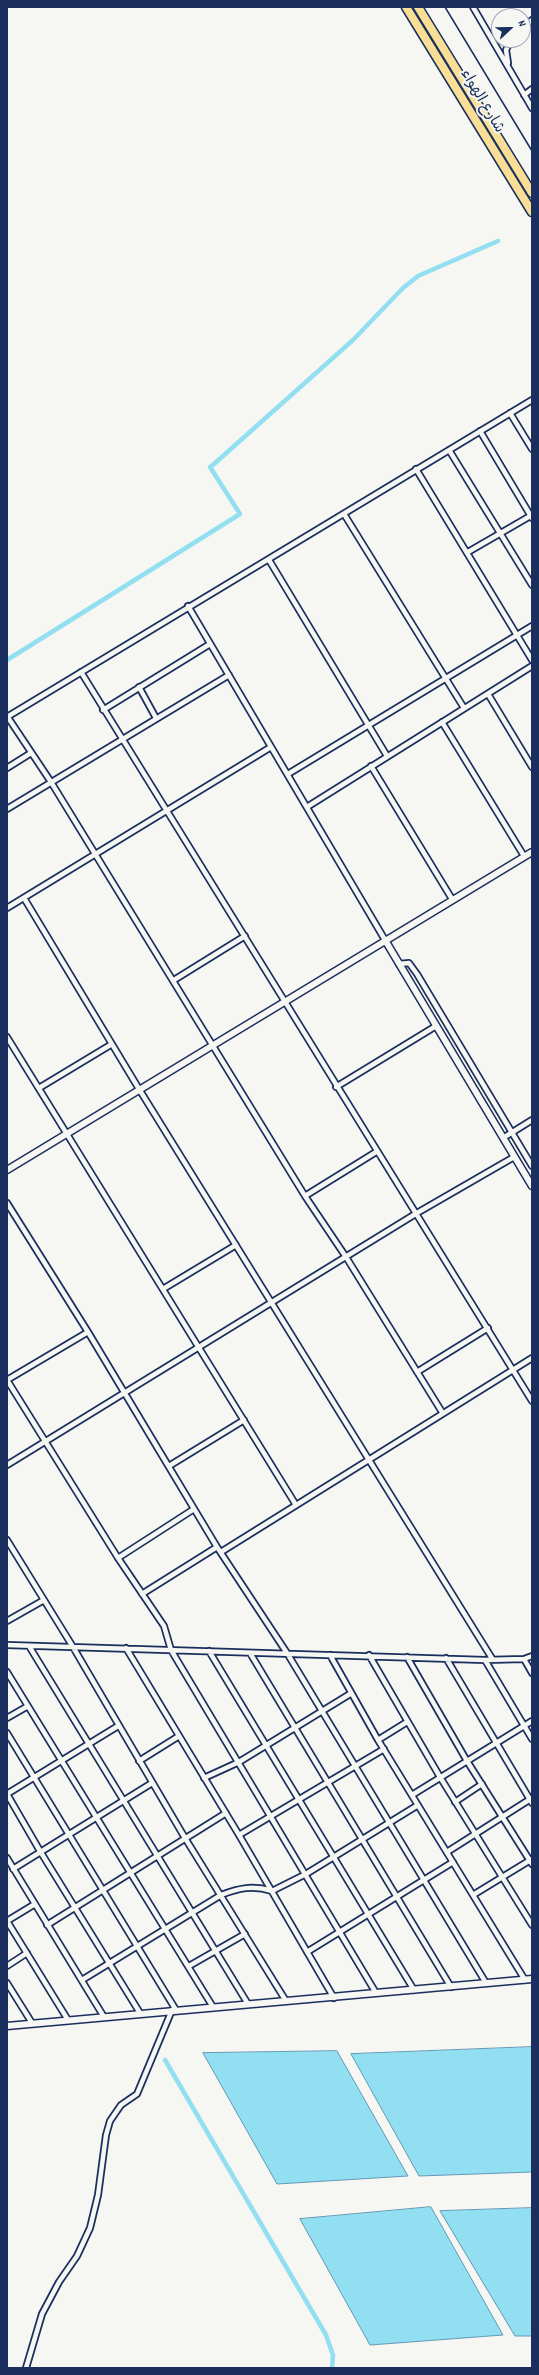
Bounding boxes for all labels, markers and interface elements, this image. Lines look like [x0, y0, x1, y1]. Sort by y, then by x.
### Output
north arrow [491, 8, 531, 48]
text: N [513, 18, 530, 29]
street label: شارع الهواء [455, 67, 507, 137]

